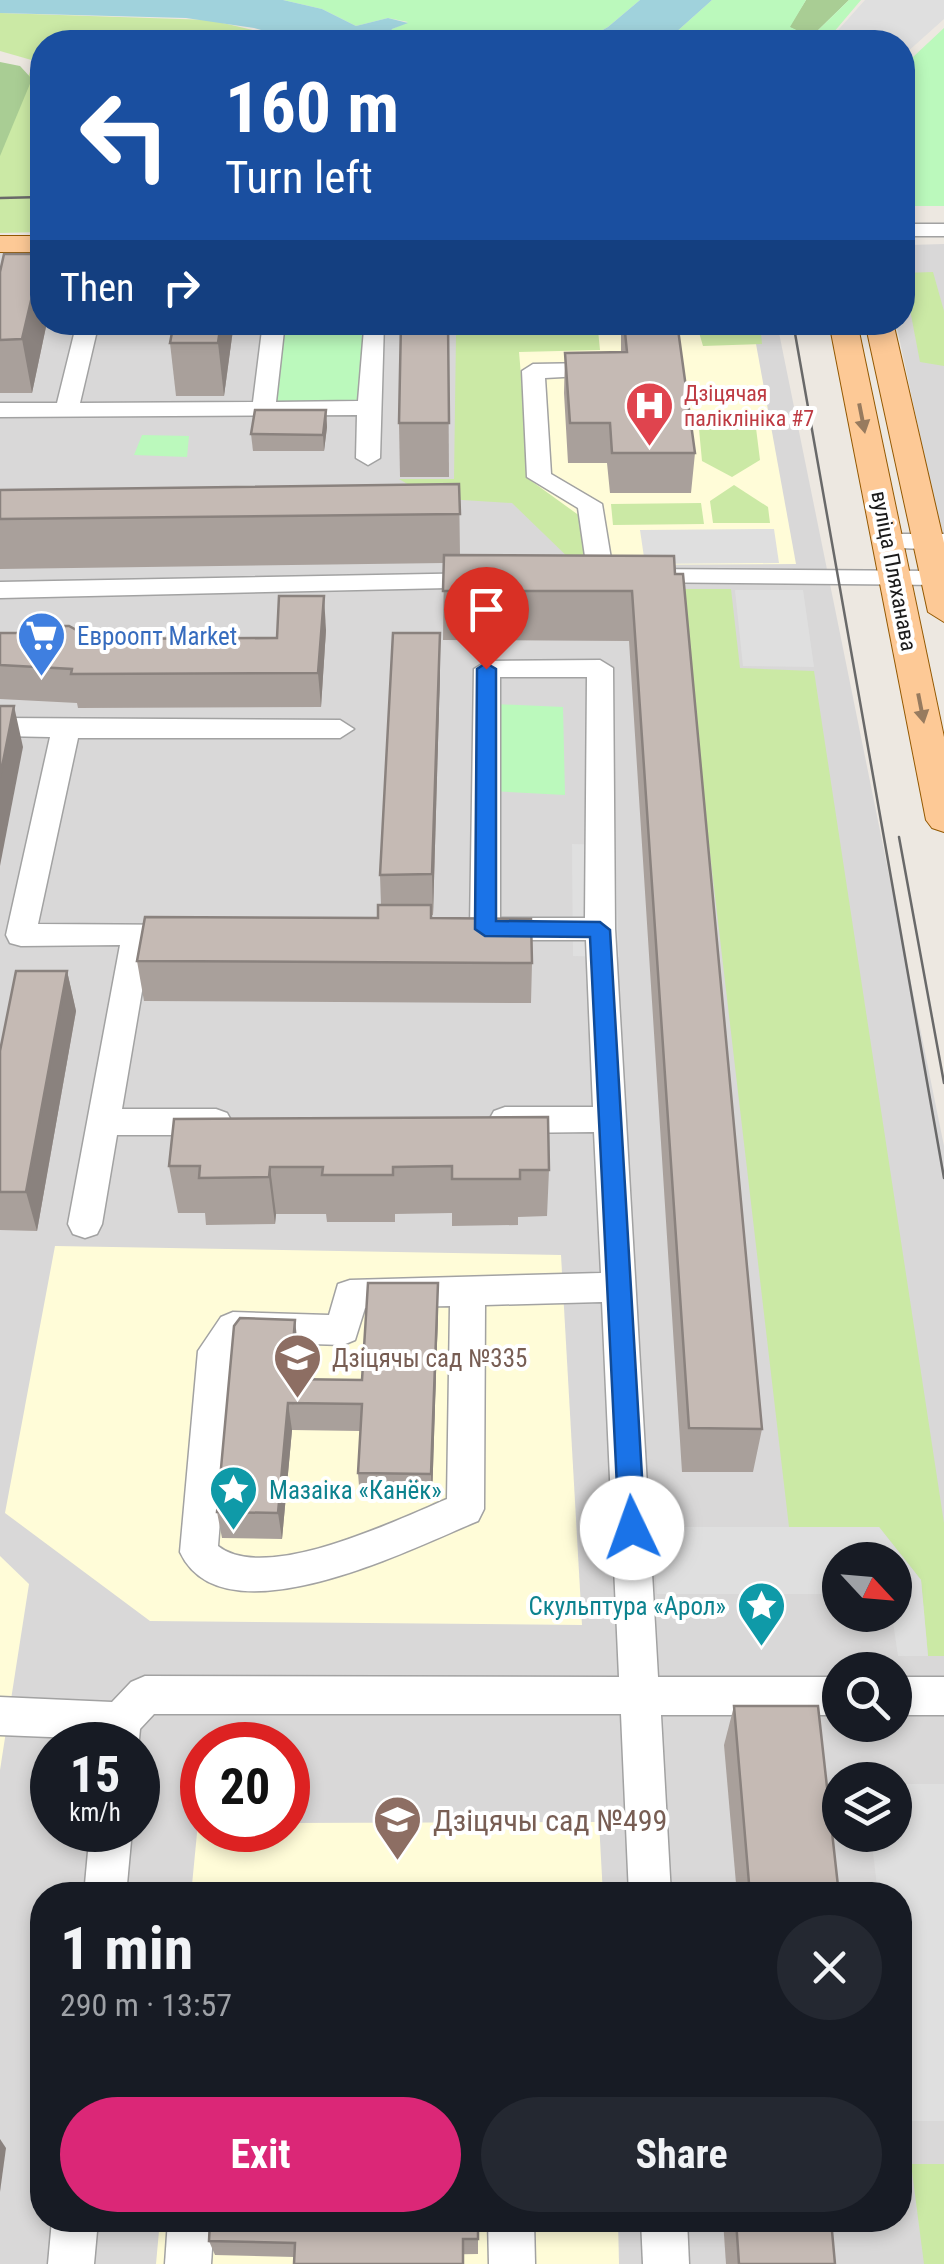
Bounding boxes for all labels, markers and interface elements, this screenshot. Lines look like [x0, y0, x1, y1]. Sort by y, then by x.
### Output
text: 160 m [225, 67, 399, 149]
icon: left [60, 70, 190, 200]
text: Turn left [225, 151, 373, 204]
icon: right [154, 260, 209, 315]
text: Then [60, 266, 134, 310]
hospital icon: Дзіцячая паліклініка #7 [623, 380, 675, 448]
place label: Дзіцячая паліклініка #7 [684, 381, 814, 431]
one-way arrow [855, 403, 871, 434]
street label: вуліца Пляханава [866, 489, 922, 653]
pin [444, 567, 529, 670]
icon: arrive [459, 582, 514, 637]
supermarket icon: Евроопт Market [16, 610, 68, 678]
place label: Евроопт Market [77, 622, 237, 651]
one-way arrow [914, 693, 930, 724]
school or university icon: Дзіцячы сад №335 [271, 1332, 323, 1400]
place label: Дзіцячы сад №335 [332, 1344, 527, 1373]
place icon: Мазаіка «Канёк» [208, 1464, 260, 1532]
place label: Мазаіка «Канёк» [269, 1476, 442, 1505]
position arrow [580, 1476, 684, 1580]
north arrow [822, 1542, 912, 1632]
map controls [822, 1542, 912, 1852]
place icon: Скульптура «Арол» [735, 1580, 787, 1648]
place label: Скульптура «Арол» [528, 1592, 726, 1621]
button: search [822, 1652, 912, 1742]
speed limit sign: 20 [180, 1722, 310, 1852]
text: 15 [70, 1746, 120, 1804]
button: layers [822, 1762, 912, 1852]
school or university icon: Дзіцячы сад №499 [372, 1794, 424, 1862]
text: km/h [69, 1798, 121, 1827]
place label: Дзіцячы сад №499 [433, 1803, 667, 1838]
text: 1 min [60, 1913, 193, 1984]
button: close [777, 1915, 882, 2020]
text: 290 m · 13:57 [60, 1986, 232, 2024]
button: Exit [60, 2097, 461, 2212]
button: Share [481, 2097, 882, 2212]

